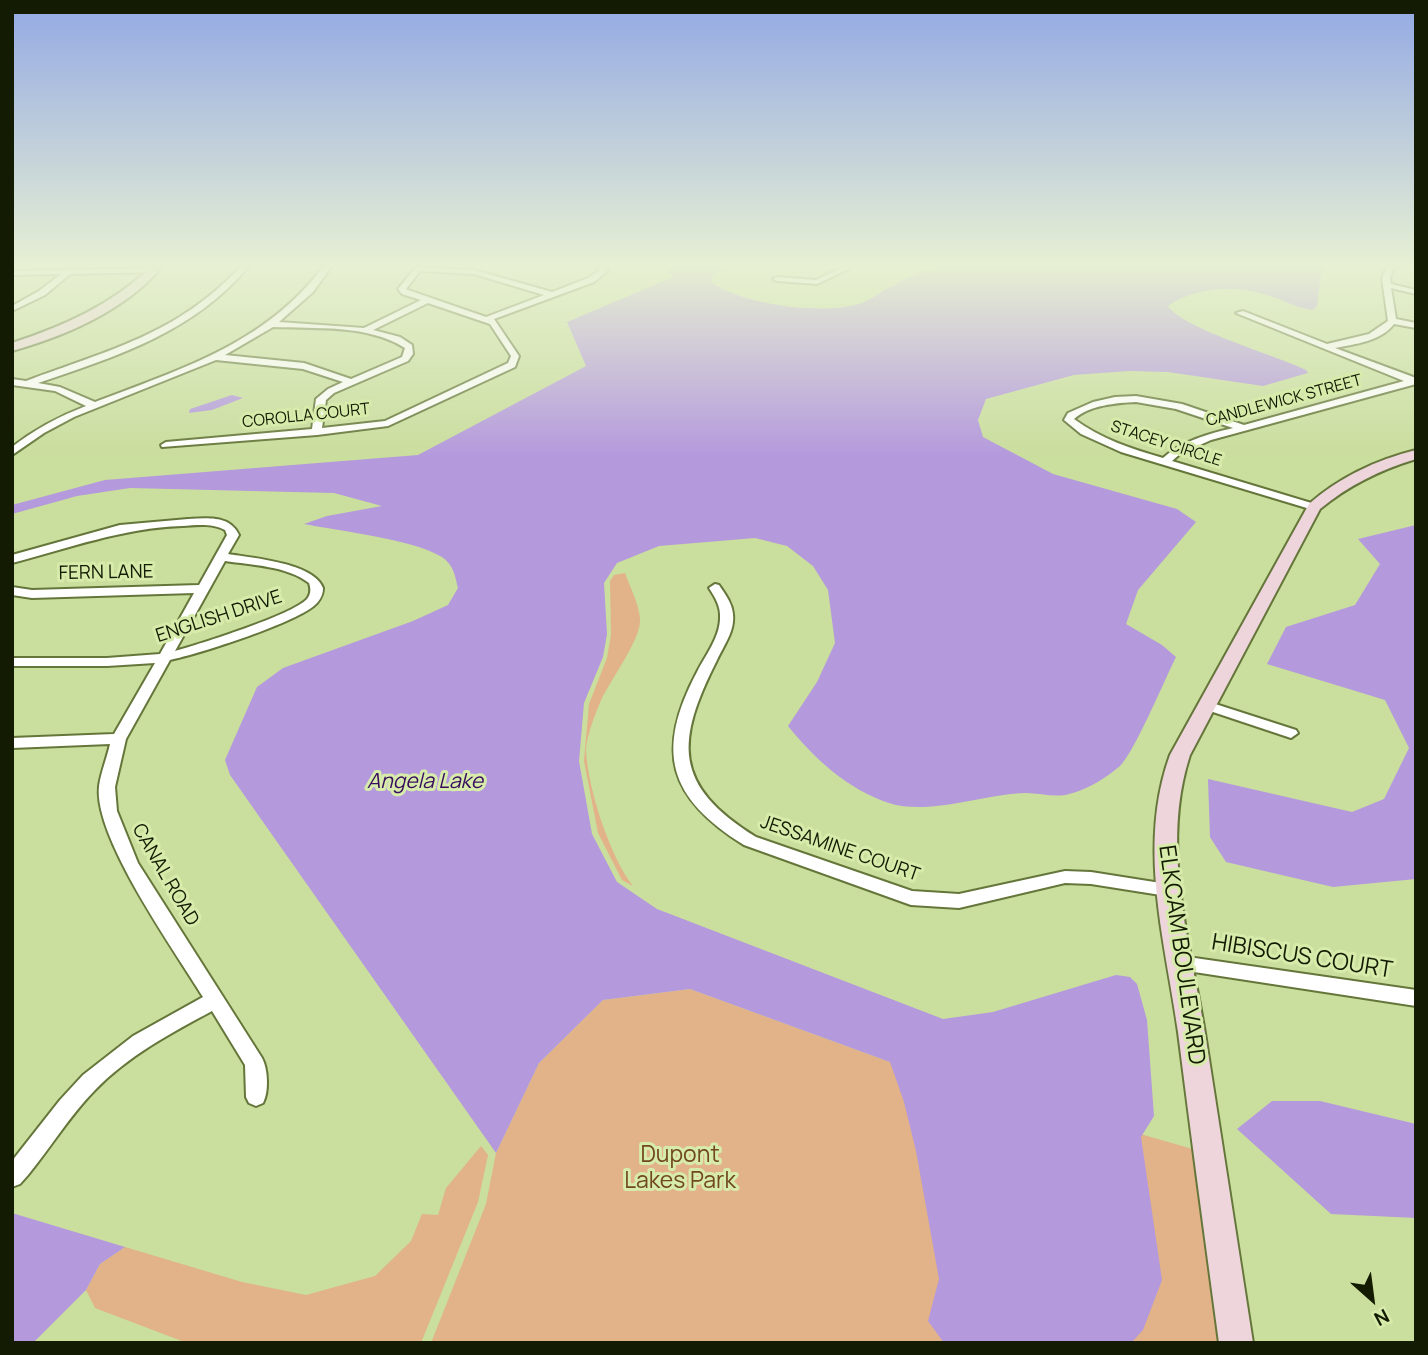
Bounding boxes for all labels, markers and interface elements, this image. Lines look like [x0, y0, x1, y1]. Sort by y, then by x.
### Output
street label: CANDLEWICK STREET [1204, 371, 1364, 431]
street label: COROLLA COURT [241, 400, 371, 432]
street label: STACEY CIRCLE [1108, 417, 1224, 471]
street label: FERN LANE [58, 561, 154, 585]
street label: ENGLISH DRIVE [153, 586, 285, 648]
water label: Angela Lake [367, 769, 483, 795]
street label: JESSAMINE COURT [757, 811, 923, 887]
street label: CANAL ROAD [127, 820, 203, 930]
street label: ELKCAM BOULEVARD [1152, 844, 1210, 1066]
street label: HIBISCUS COURT [1210, 929, 1394, 985]
park label: Dupont Lakes Park [624, 1142, 736, 1196]
north arrow [1337, 1264, 1407, 1334]
text: N [1370, 1303, 1394, 1332]

